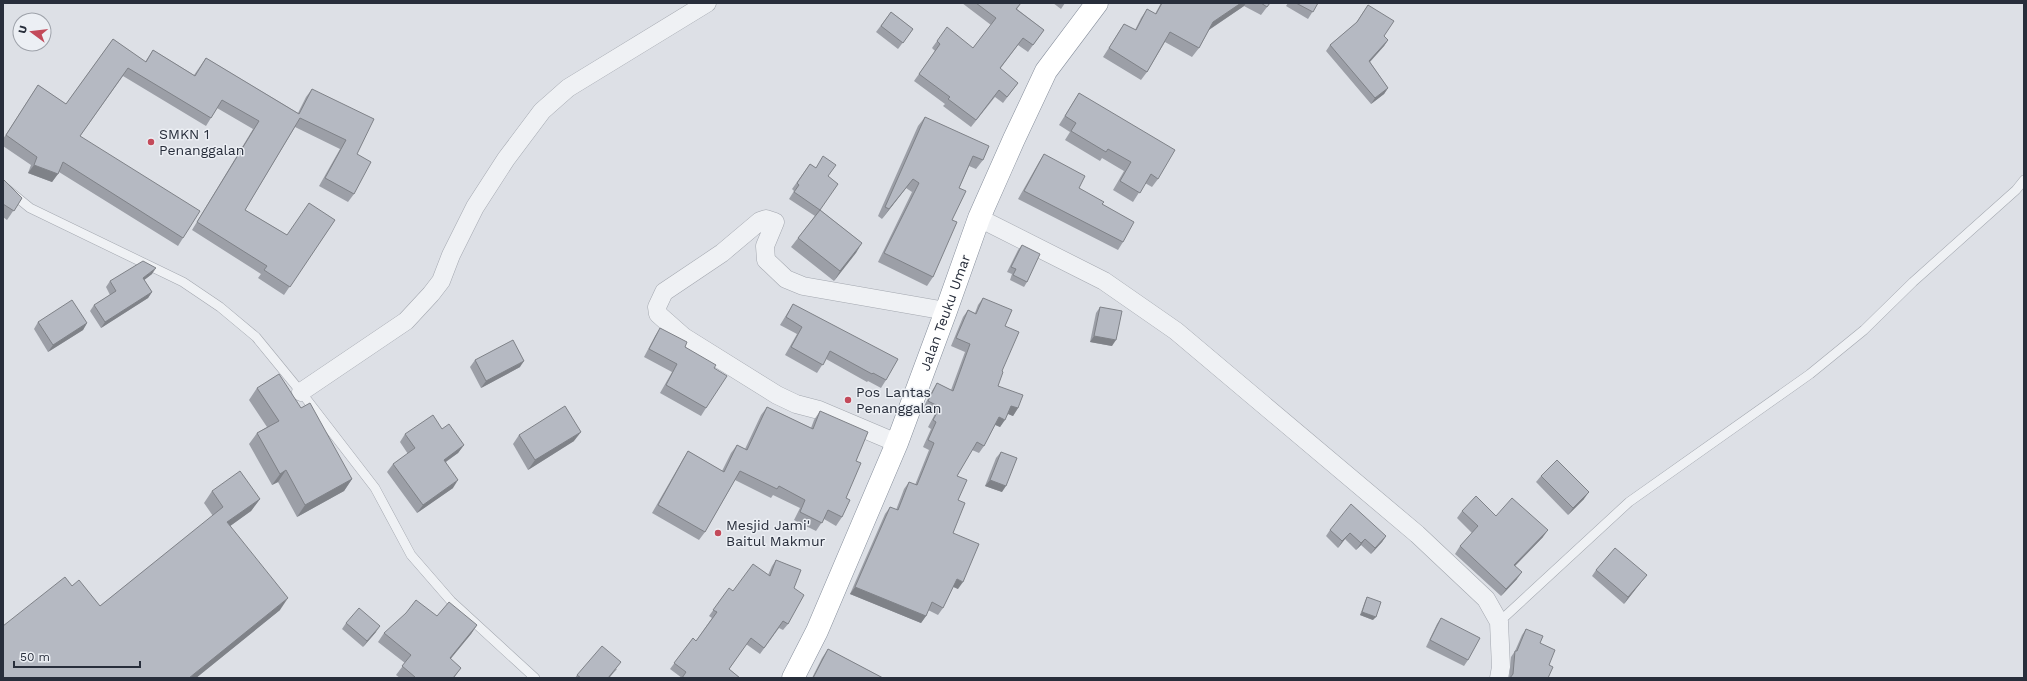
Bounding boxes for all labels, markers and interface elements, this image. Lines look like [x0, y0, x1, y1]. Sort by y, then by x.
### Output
north arrow [12, 12, 52, 52]
text: U [16, 24, 30, 35]
place label: SMKN 1 Penanggalan [159, 126, 244, 158]
marker: SMKN 1 Penanggalan [146, 137, 156, 147]
street label: Jalan Teuku Umar [916, 252, 974, 373]
place label: Pos Lantas Penanggalan [856, 384, 941, 416]
marker: Pos Lantas Penanggalan [843, 395, 853, 405]
place label: Mesjid Jami' Baitul Makmur [726, 517, 826, 549]
marker: Mesjid Jami' Baitul Makmur [713, 528, 723, 538]
scale bar [14, 643, 140, 669]
text: 50 m [20, 650, 50, 664]

